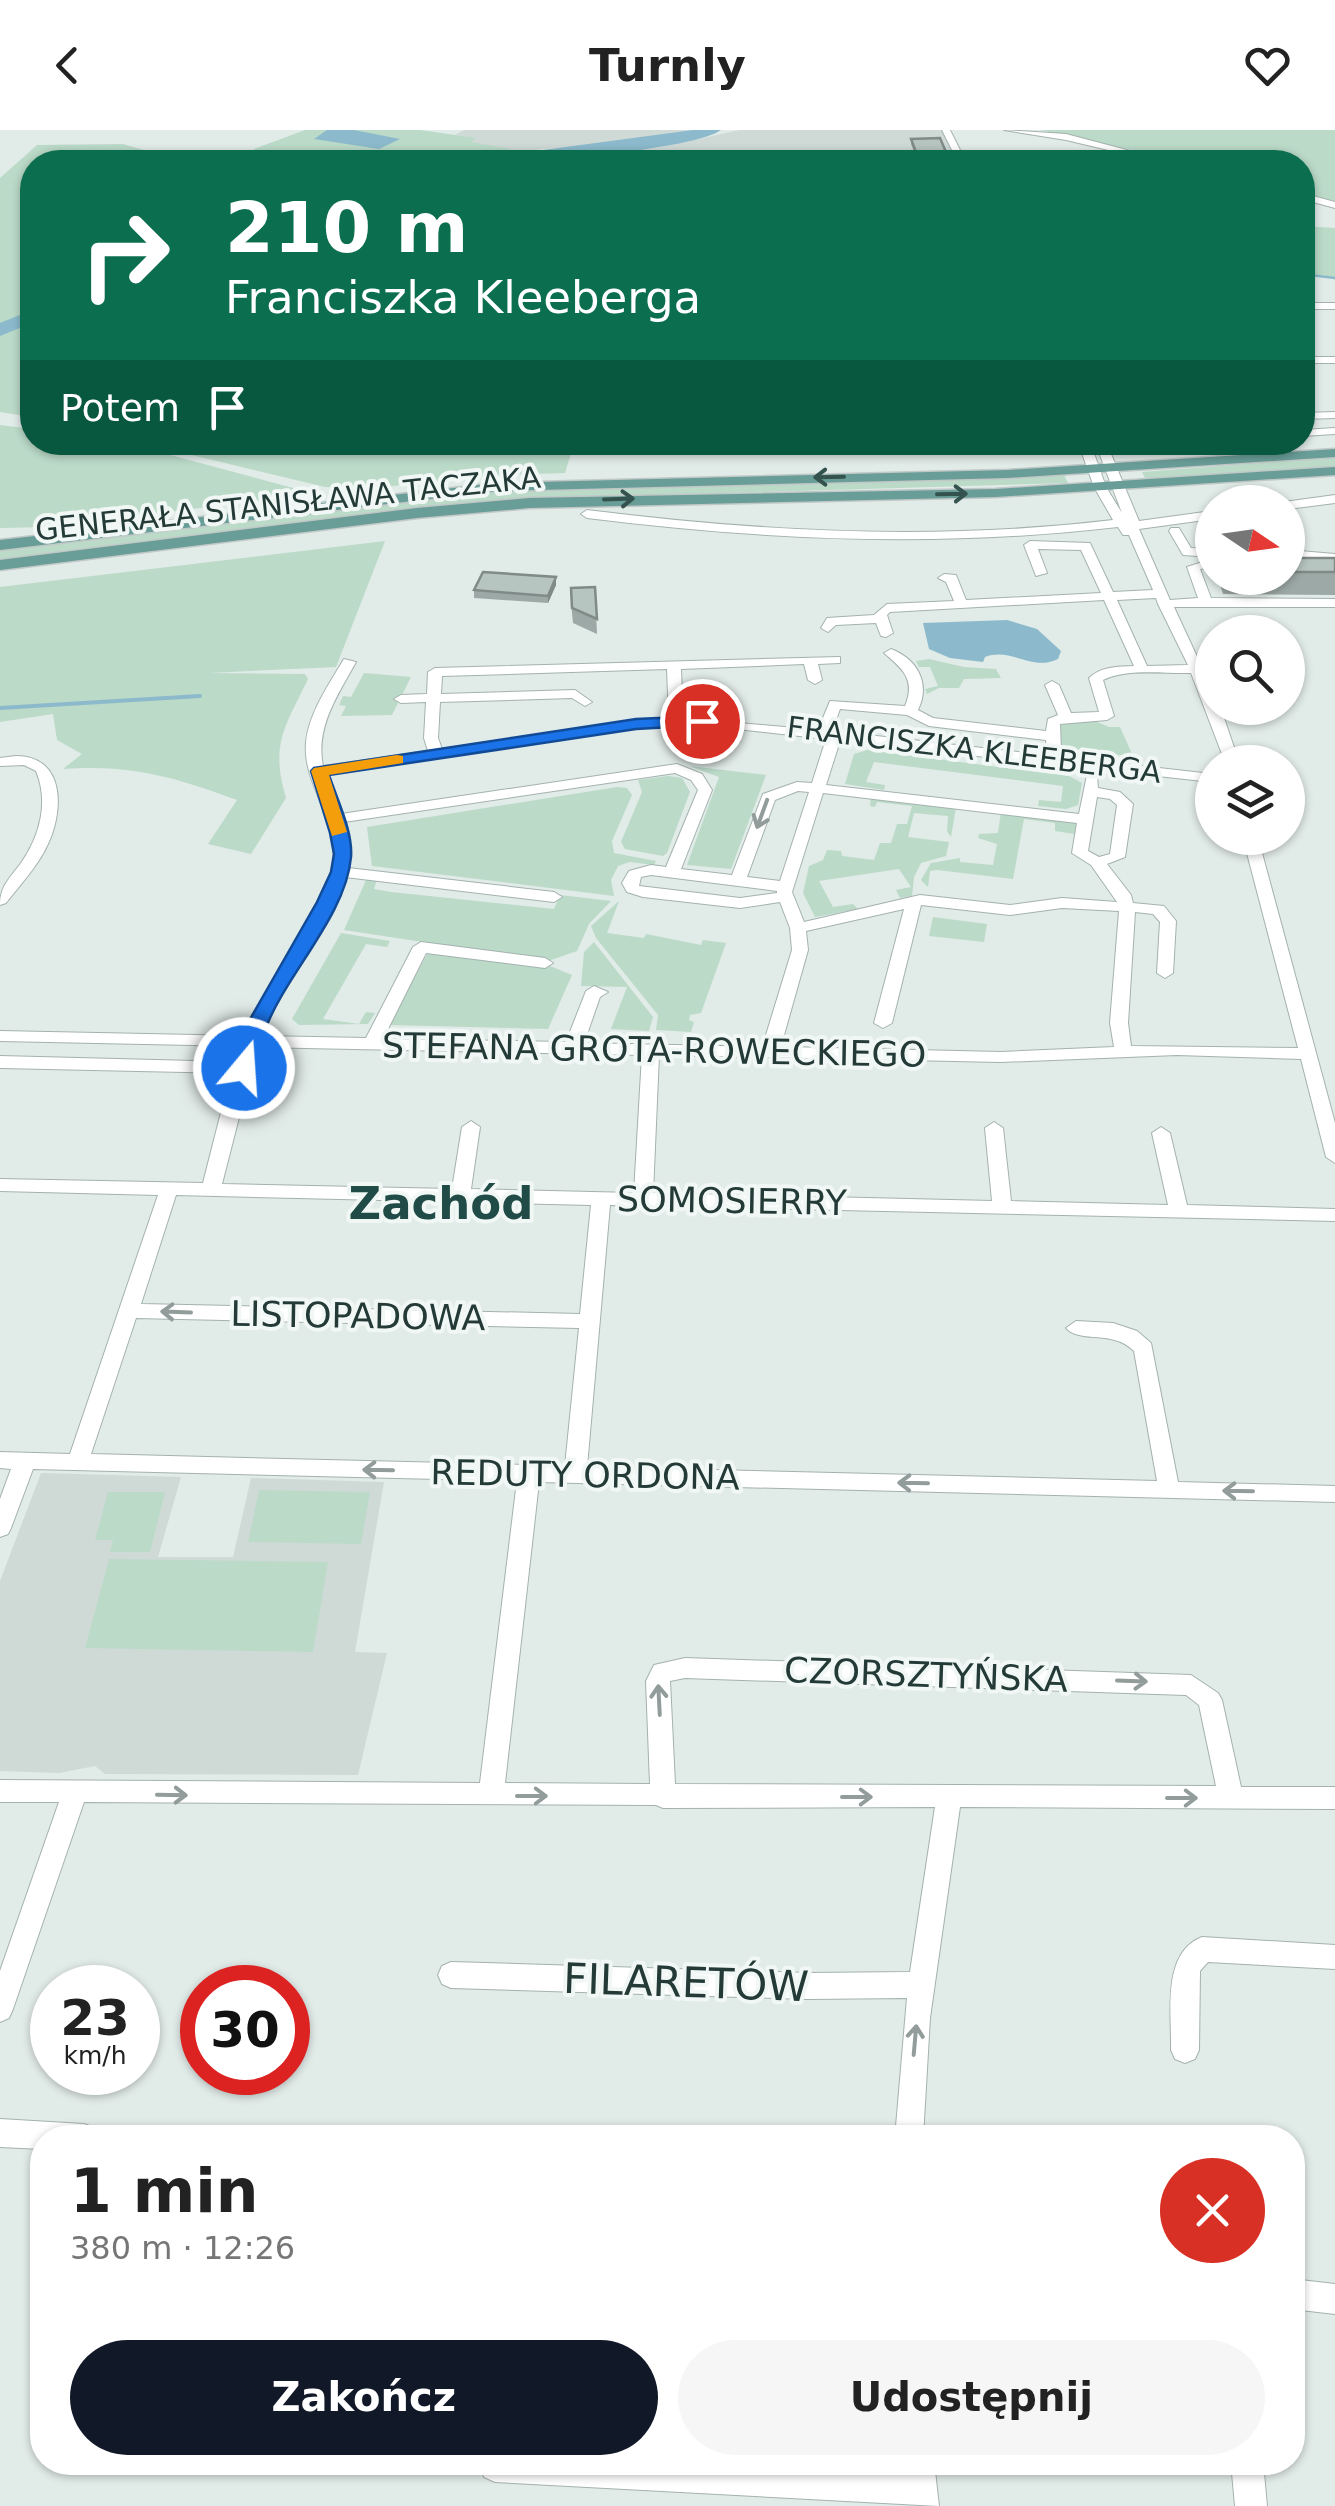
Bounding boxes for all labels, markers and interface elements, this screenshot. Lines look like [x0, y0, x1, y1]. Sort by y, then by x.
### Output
icon: back [40, 38, 95, 93]
icon: heart [1240, 38, 1295, 93]
text: Turnly [589, 39, 746, 92]
text: 210 m [225, 187, 468, 269]
icon: right [60, 190, 190, 320]
text: Franciszka Kleeberga [225, 271, 701, 324]
icon: arrive [200, 380, 255, 435]
text: Potem [60, 386, 180, 430]
street label: GENERAŁA STANISŁAWA TACZAKA [33, 459, 543, 547]
one-way arrow [814, 468, 846, 487]
one-way arrow [936, 484, 968, 503]
north arrow [1195, 485, 1305, 595]
map controls [1195, 485, 1305, 855]
one-way arrow [602, 490, 634, 509]
button: search [1195, 615, 1305, 725]
pin [660, 679, 745, 764]
icon: arrive [675, 694, 730, 749]
street label: FRANCISZKA KLEEBERGA [785, 709, 1164, 790]
button: layers [1195, 745, 1305, 855]
one-way arrow [752, 798, 770, 829]
position arrow [192, 1016, 296, 1120]
street label: STEFANA GROTA-ROWECKIEGO [382, 1025, 926, 1075]
district label: Zachód [349, 1177, 533, 1230]
street label: SOMOSIERRY [617, 1179, 848, 1223]
street label: LISTOPADOWA [230, 1294, 486, 1338]
one-way arrow [160, 1302, 192, 1321]
street label: REDUTY ORDONA [430, 1452, 740, 1498]
one-way arrow [362, 1460, 394, 1479]
one-way arrow [897, 1474, 929, 1493]
one-way arrow [1222, 1482, 1254, 1501]
street label: CZORSZTYŃSKA [783, 1649, 1069, 1700]
one-way arrow [1116, 1672, 1148, 1691]
one-way arrow [649, 1684, 668, 1716]
one-way arrow [156, 1785, 188, 1804]
one-way arrow [516, 1786, 548, 1806]
one-way arrow [840, 1788, 873, 1806]
one-way arrow [1166, 1788, 1198, 1808]
street label: FILARETÓW [562, 1953, 810, 2011]
speed limit sign: 30 [180, 1965, 310, 2095]
text: 23 [60, 1989, 130, 2047]
one-way arrow [905, 2025, 924, 2057]
text: km/h [63, 2041, 127, 2070]
text: 1 min [70, 2156, 258, 2226]
button: close [1160, 2158, 1265, 2263]
text: 380 m · 12:26 [70, 2229, 295, 2267]
button: Zakończ [70, 2340, 658, 2455]
button: Udostępnij [678, 2340, 1265, 2455]

